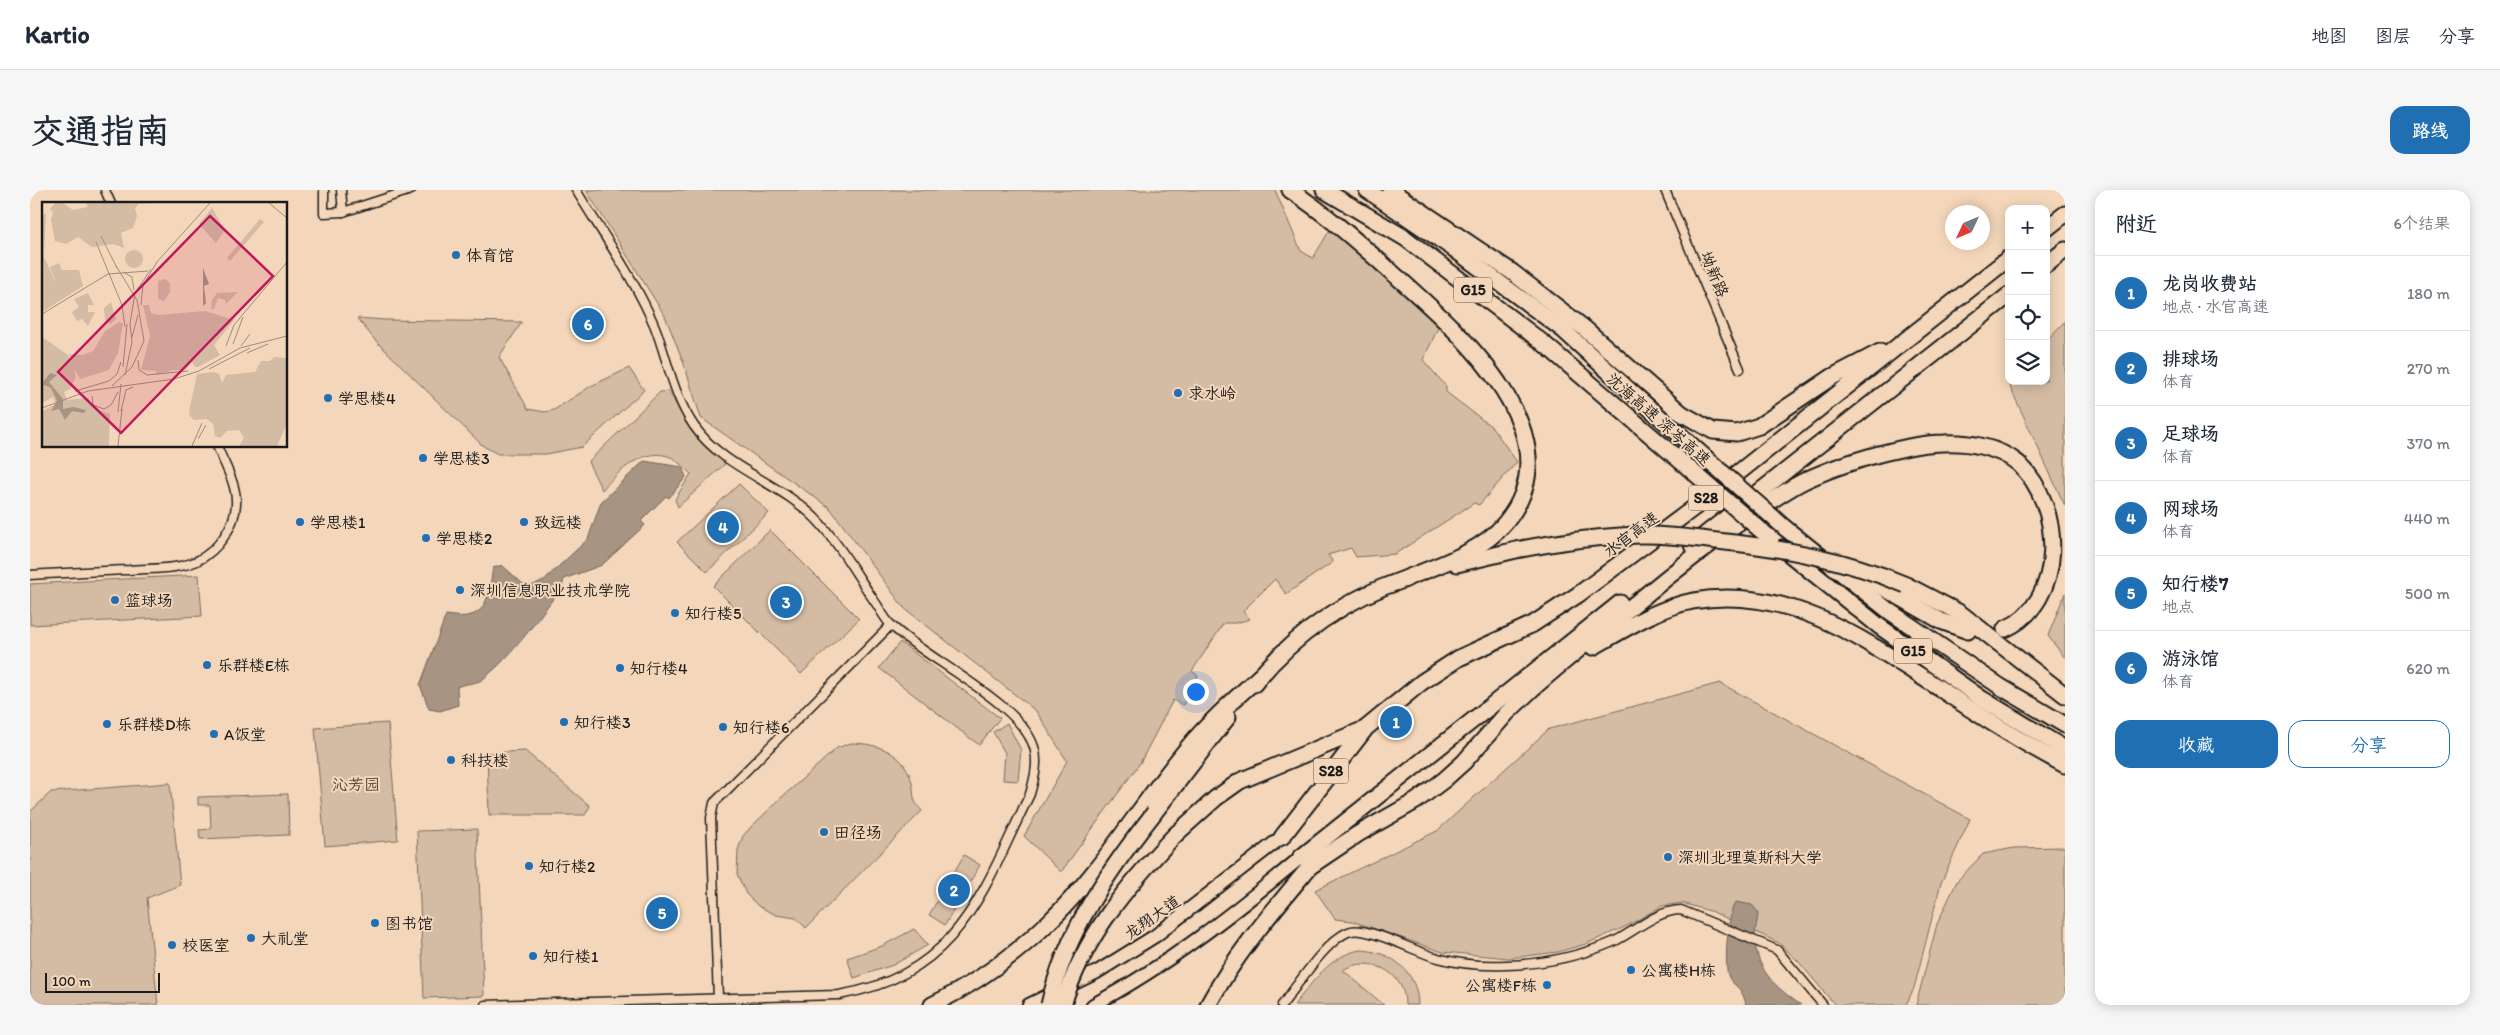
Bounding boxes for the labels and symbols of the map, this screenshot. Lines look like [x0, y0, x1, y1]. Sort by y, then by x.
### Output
inset map [42, 202, 288, 448]
north arrow [1945, 205, 1990, 250]
place label: 体育馆 [466, 246, 514, 265]
street label: 坳新路 [1696, 248, 1733, 300]
marker: 体育馆 [450, 249, 462, 261]
road number: G15 [1454, 278, 1492, 302]
pin: 6 [572, 305, 604, 343]
street label: 沈海高速 深岑高速 [1603, 369, 1715, 470]
place label: 求水岭 [1188, 384, 1236, 403]
marker: 求水岭 [1172, 387, 1184, 399]
place label: 学思楼4 [338, 389, 396, 408]
marker: 学思楼4 [322, 392, 334, 404]
place label: 学思楼3 [433, 449, 490, 468]
marker: 学思楼3 [417, 452, 429, 464]
road number: S28 [1688, 486, 1724, 510]
pin: 4 [707, 508, 739, 546]
street label: 水官高速 [1600, 508, 1663, 561]
place label: 学思楼1 [310, 513, 366, 532]
place label: 致远楼 [534, 513, 582, 532]
marker: 学思楼1 [294, 516, 306, 528]
marker: 致远楼 [518, 516, 530, 528]
place label: 学思楼2 [436, 529, 493, 548]
marker: 学思楼2 [420, 532, 432, 544]
place label: 深圳信息职业技术学院 [470, 581, 630, 600]
pin: 3 [770, 583, 802, 621]
marker: 深圳信息职业技术学院 [454, 584, 466, 596]
place label: 篮球场 [125, 591, 173, 610]
marker: 篮球场 [109, 594, 121, 606]
place label: 知行楼5 [685, 604, 741, 623]
marker: 知行楼5 [669, 607, 681, 619]
road number: G15 [1894, 638, 1932, 664]
place label: 乐群楼E栋 [217, 656, 290, 675]
marker: 乐群楼E栋 [201, 659, 213, 671]
place label: 知行楼4 [630, 659, 688, 678]
marker: 知行楼4 [614, 662, 626, 674]
your location [1183, 679, 1209, 705]
pin: 1 [1380, 703, 1412, 741]
place label: 知行楼3 [574, 713, 631, 732]
place label: 乐群楼D栋 [117, 715, 192, 734]
marker: 知行楼3 [558, 716, 570, 728]
marker: 乐群楼D栋 [101, 718, 113, 730]
place label: 知行楼6 [733, 718, 789, 737]
marker: 知行楼6 [717, 721, 729, 733]
place label: A饭堂 [224, 725, 266, 744]
marker: A饭堂 [208, 728, 220, 740]
place label: 科技楼 [461, 751, 509, 770]
marker: 科技楼 [445, 754, 457, 766]
road number: S28 [1314, 758, 1348, 784]
park label: 沁芳园 [332, 775, 380, 794]
place label: 田径场 [834, 823, 882, 842]
marker: 田径场 [818, 826, 830, 838]
place label: 深圳北理莫斯科大学 [1678, 848, 1822, 867]
marker: 深圳北理莫斯科大学 [1662, 851, 1674, 863]
place label: 知行楼2 [539, 857, 596, 876]
marker: 知行楼2 [523, 860, 535, 872]
pin: 2 [938, 871, 970, 909]
street label: 龙翔大道 [1121, 891, 1184, 944]
pin: 5 [646, 894, 678, 932]
place label: 图书馆 [385, 914, 433, 933]
marker: 图书馆 [369, 917, 381, 929]
place label: 大礼堂 [261, 929, 309, 948]
marker: 大礼堂 [245, 932, 257, 944]
place label: 校医室 [182, 936, 230, 955]
marker: 校医室 [166, 939, 178, 951]
place label: 知行楼1 [543, 947, 599, 966]
marker: 知行楼1 [527, 950, 539, 962]
place label: 公寓楼H栋 [1641, 961, 1716, 980]
marker: 公寓楼H栋 [1625, 964, 1637, 976]
scale bar [45, 970, 160, 993]
place label: 公寓楼F栋 [1465, 976, 1537, 995]
marker: 公寓楼F栋 [1541, 979, 1553, 991]

